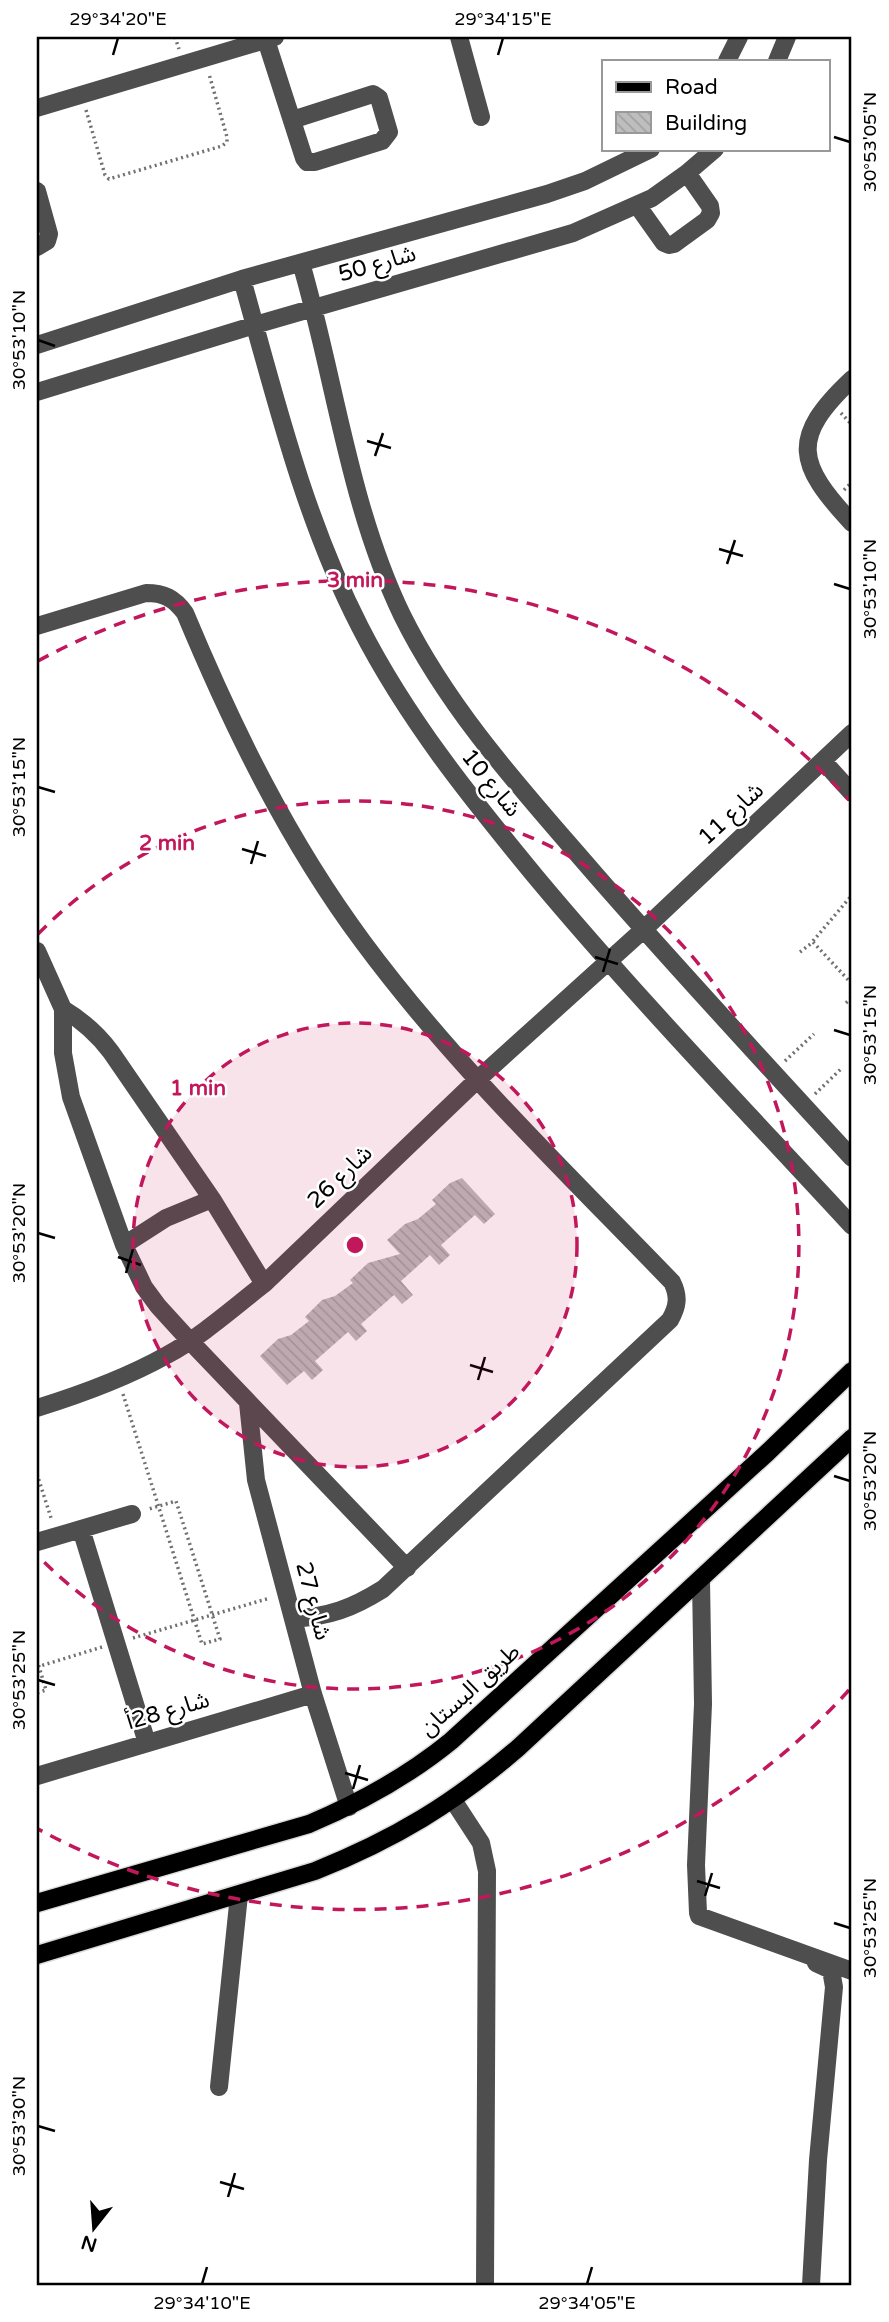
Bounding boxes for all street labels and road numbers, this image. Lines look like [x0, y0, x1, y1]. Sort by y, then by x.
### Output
street label: شارع 50 [335, 240, 420, 290]
street label: شارع 10 [453, 743, 527, 824]
street label: شارع 11 [692, 777, 771, 853]
street label: شارع 26 [302, 1139, 380, 1216]
street label: شارع 27 [287, 1559, 337, 1644]
street label: طريق البستان [414, 1638, 526, 1742]
street label: شارع 28أ [123, 1685, 213, 1738]

